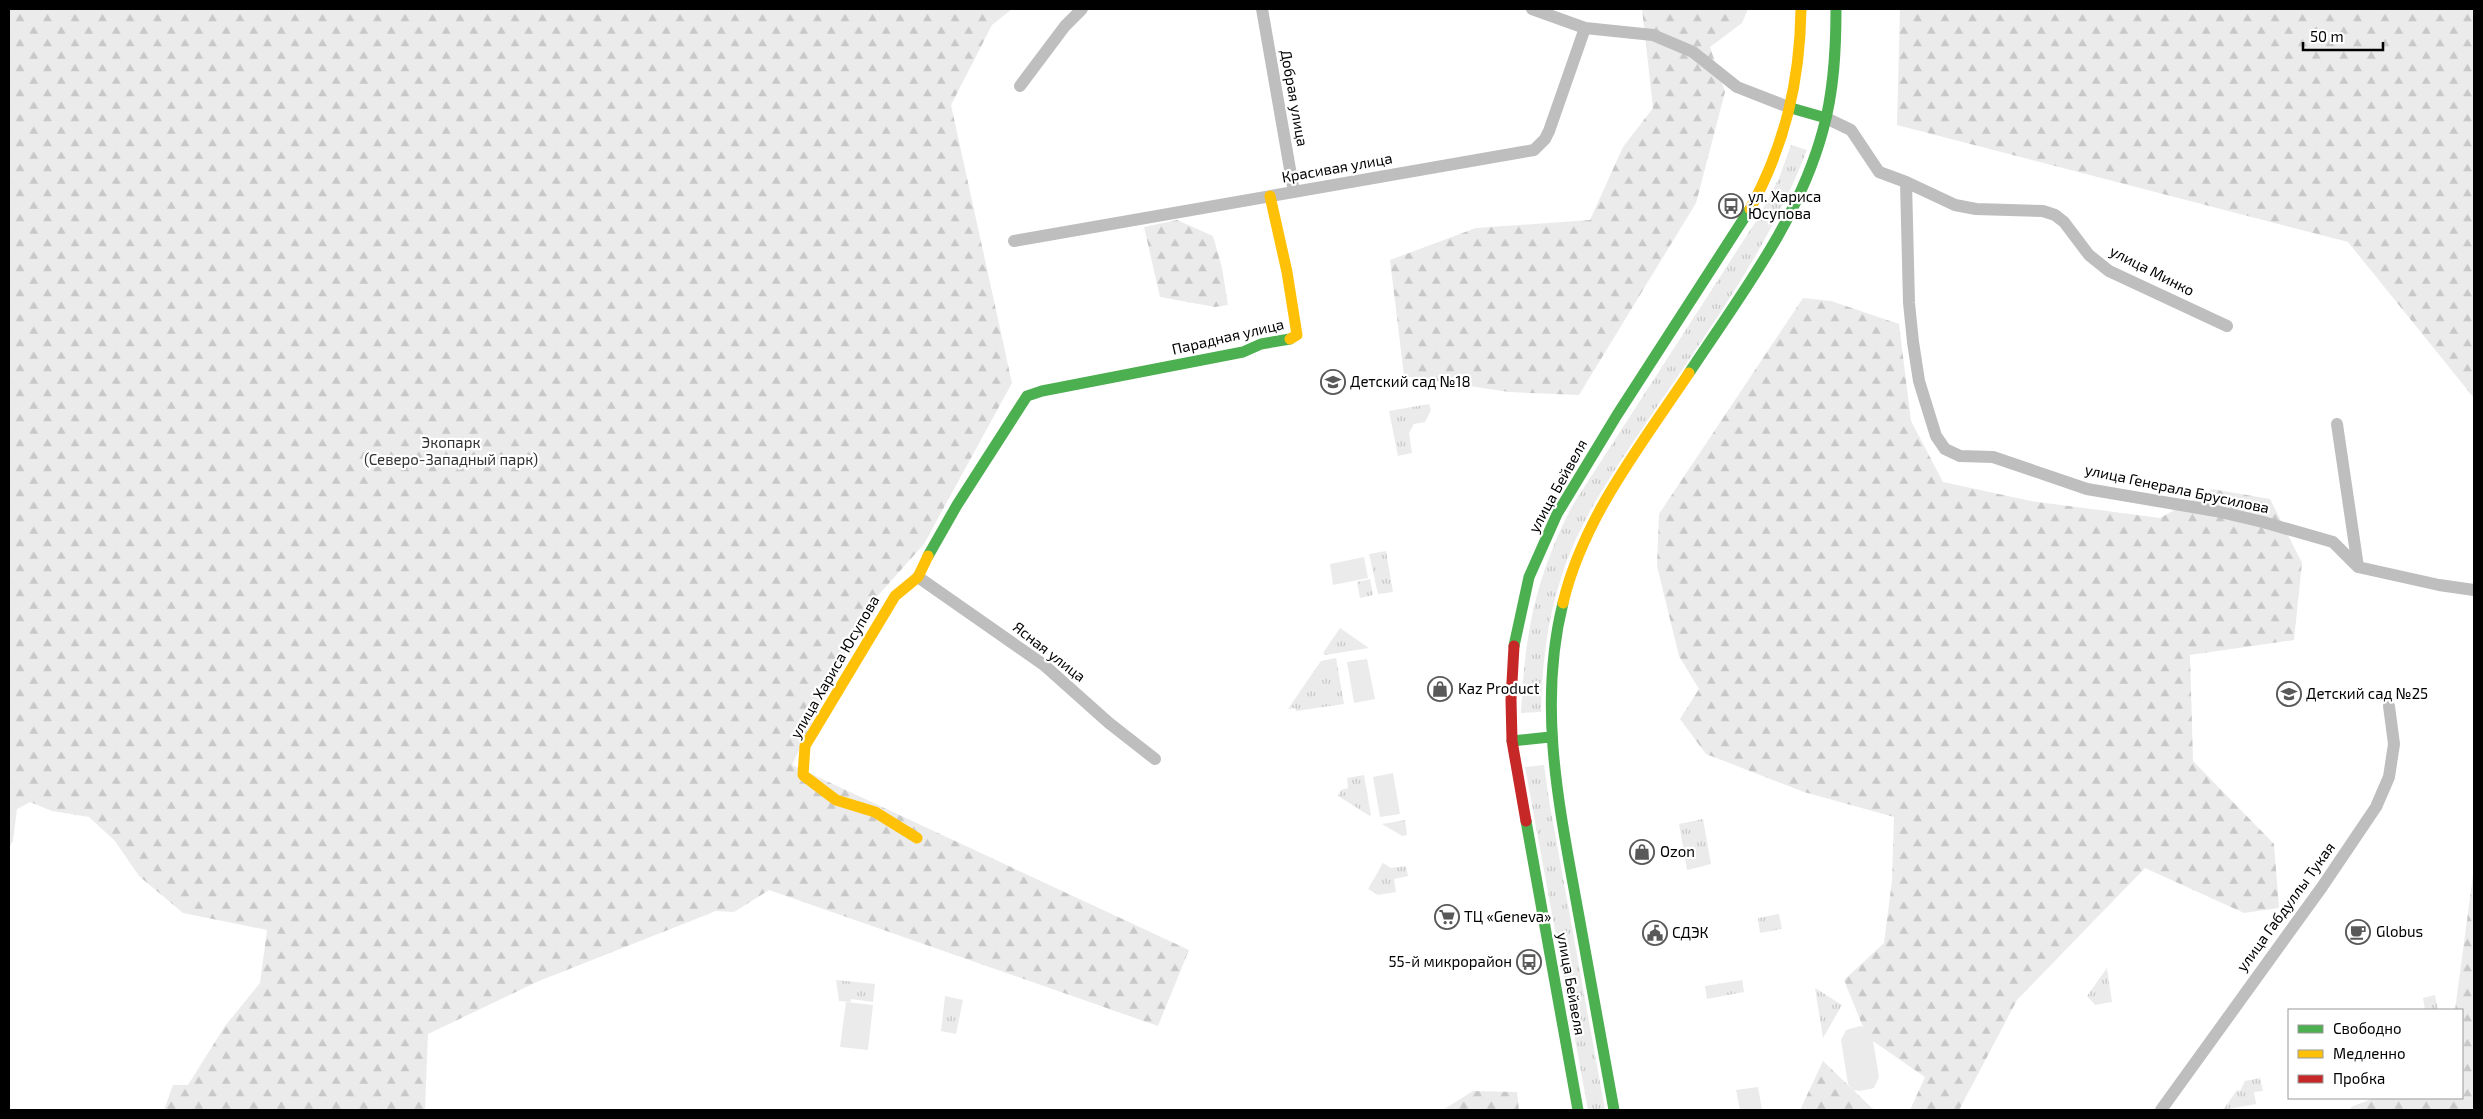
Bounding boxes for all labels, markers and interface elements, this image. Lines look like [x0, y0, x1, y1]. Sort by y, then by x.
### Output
scale bar [2303, 20, 2383, 52]
text: 50 m [2310, 27, 2344, 45]
street label: Добрая улица [1277, 48, 1312, 148]
street label: Красивая улица [1280, 148, 1394, 187]
place label: ул. Хариса Юсупова [1748, 187, 1821, 223]
bus stop icon: ул. Хариса Юсупова [1718, 193, 1744, 219]
street label: улица Минко [2107, 241, 2198, 300]
street label: Парадная улица [1170, 314, 1286, 359]
school or university icon: Детский сaд №18 [1320, 369, 1346, 395]
place label: Детский сaд №18 [1350, 372, 1471, 390]
park label: Экопарк (Северо-Западный парк) [364, 433, 538, 468]
street label: улица Бейвеля [1524, 436, 1591, 536]
street label: улица Генерала Брусилова [2083, 460, 2271, 517]
street label: улица Хариса Юсупова [786, 592, 883, 742]
street label: Ясная улица [1009, 617, 1089, 686]
shop icon: Kaz Product [1427, 676, 1453, 702]
place label: Kaz Product [1458, 679, 1540, 697]
school or university icon: Детский сад №25 [2276, 681, 2302, 707]
place label: Детский сад №25 [2306, 684, 2428, 702]
street label: улица Габдуллы Тукая [2232, 838, 2339, 975]
shop icon: Ozon [1629, 839, 1655, 865]
place label: Ozon [1660, 842, 1695, 860]
supermarket icon: ТЦ «Geneva» [1434, 904, 1460, 930]
place label: ТЦ «Geneva» [1464, 907, 1551, 925]
cafe icon: Globus [2345, 919, 2371, 945]
public building icon: СДЭК [1642, 920, 1668, 946]
place label: Globus [2376, 922, 2423, 940]
place label: СДЭК [1672, 923, 1709, 941]
street label: улица Бейвеля [1553, 931, 1590, 1037]
bus stop icon: 55-й микрорайон [1516, 949, 1542, 975]
place label: 55-й микрорайон [1389, 952, 1512, 970]
legend [2288, 1009, 2463, 1099]
text: Свободно [2333, 1019, 2402, 1037]
text: Медленно [2333, 1044, 2406, 1062]
text: Пробка [2333, 1069, 2385, 1087]

